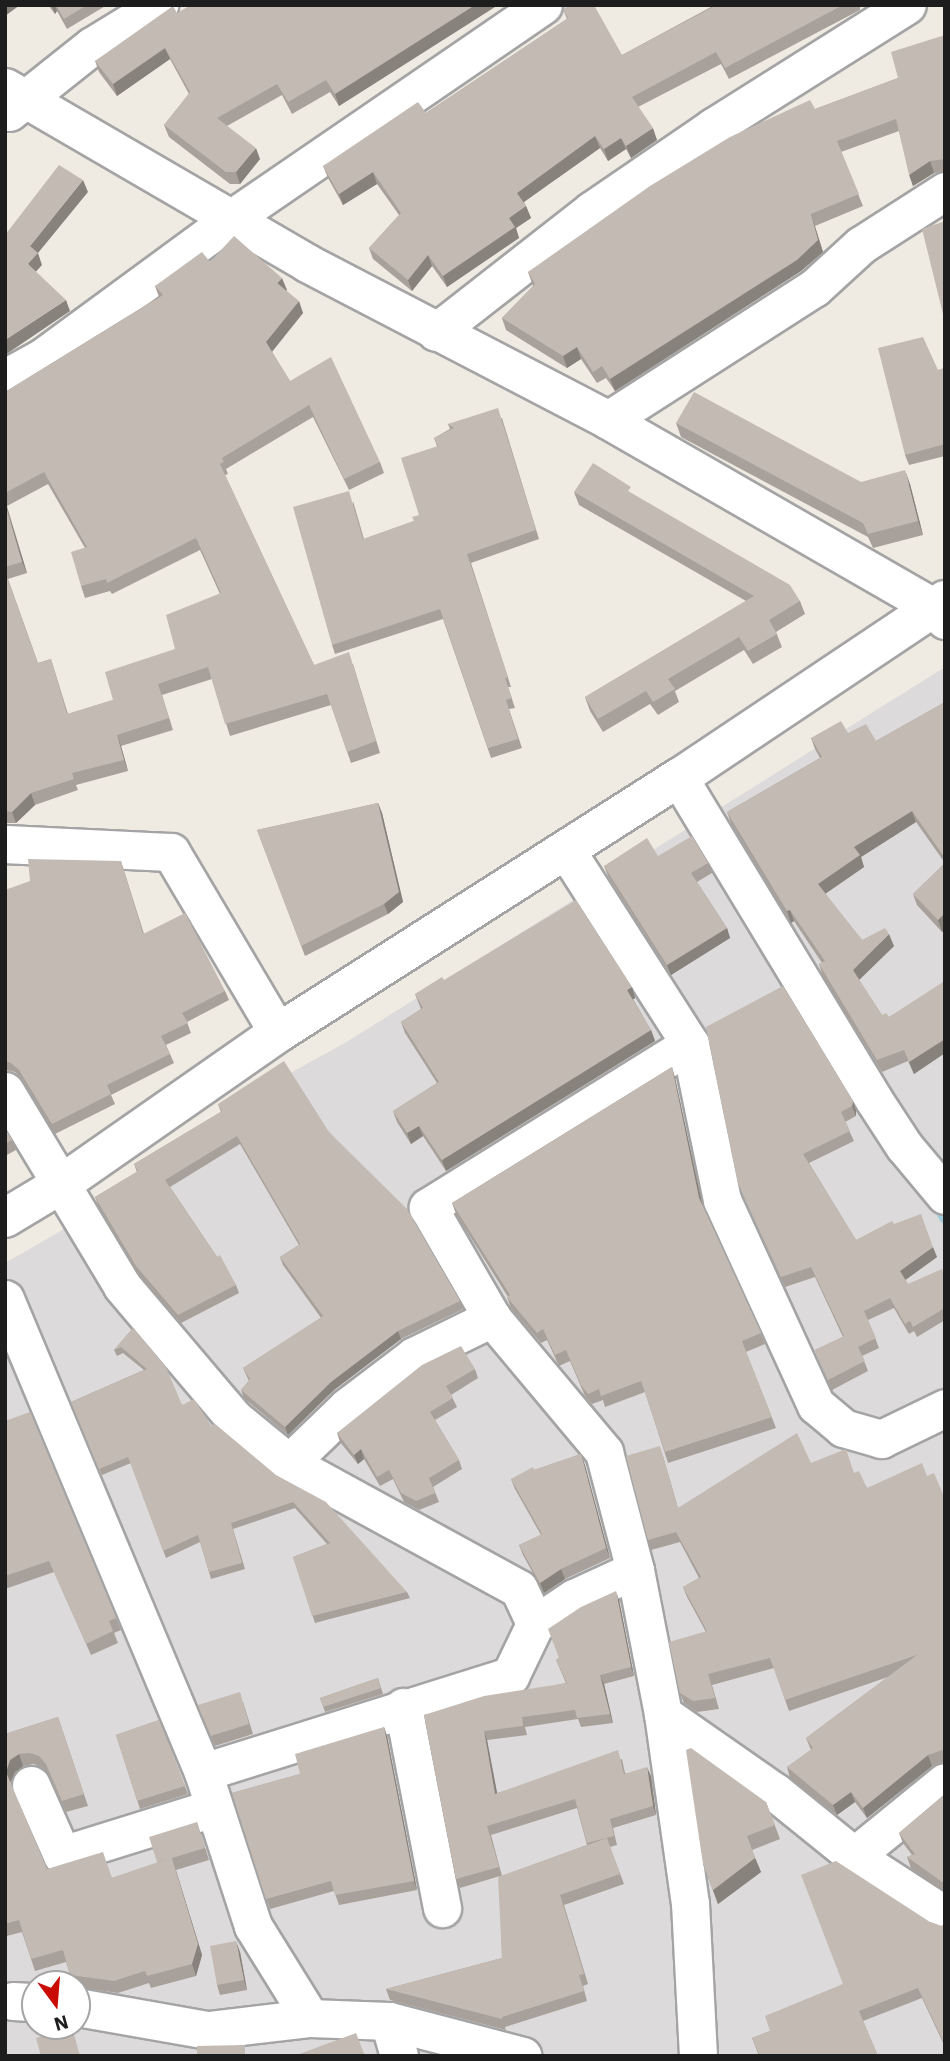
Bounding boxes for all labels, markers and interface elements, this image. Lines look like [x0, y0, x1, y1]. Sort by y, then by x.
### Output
north arrow [21, 1970, 91, 2040]
text: N [51, 2010, 71, 2037]

